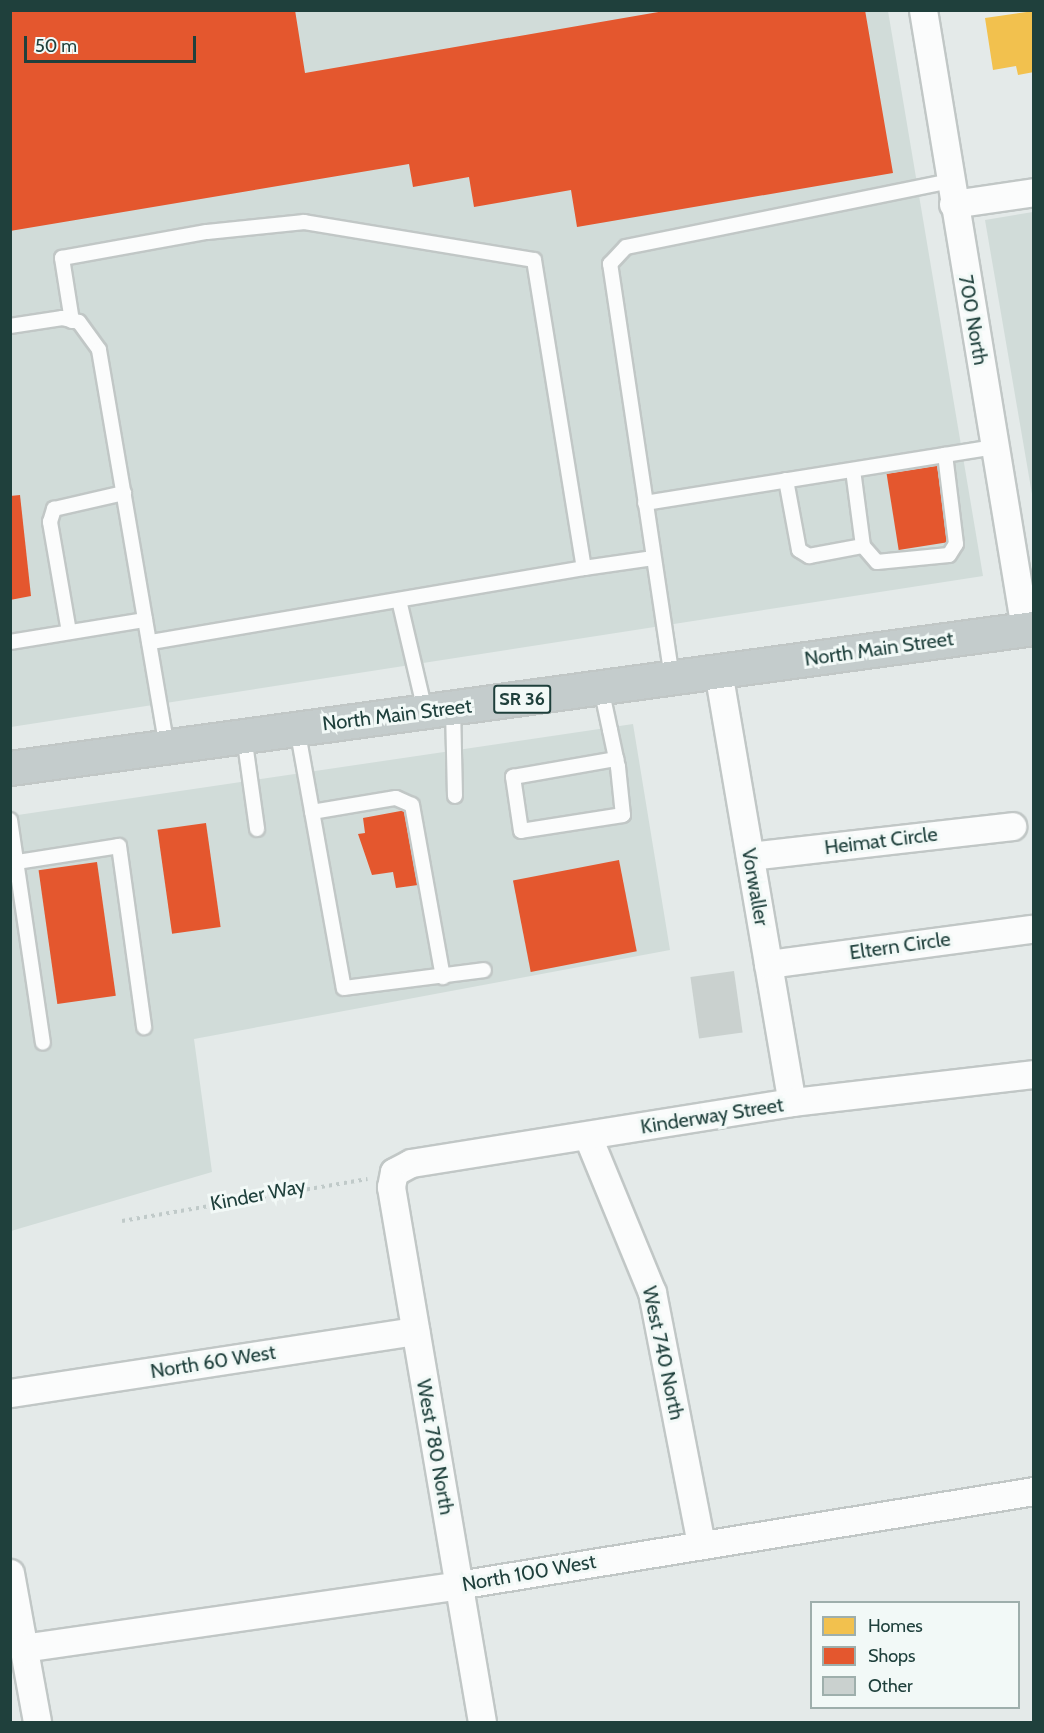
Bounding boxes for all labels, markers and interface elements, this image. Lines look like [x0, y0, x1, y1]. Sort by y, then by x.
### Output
scale bar [27, 24, 200, 62]
text: 50 m [35, 35, 77, 57]
street label: 700 North [953, 273, 993, 367]
street label: North Main Street [803, 627, 955, 671]
road number: SR 36 [492, 684, 552, 714]
street label: North Main Street [321, 694, 473, 736]
street label: Heimat Circle [823, 822, 939, 860]
street label: Vorwaller [736, 846, 774, 928]
street label: Eltern Circle [848, 927, 952, 965]
street label: Kinderway Street [639, 1093, 785, 1139]
street label: Kinder Way [208, 1174, 308, 1216]
street label: West 740 North [637, 1284, 689, 1422]
street label: North 60 West [149, 1340, 277, 1384]
street label: West 780 North [411, 1377, 459, 1517]
street label: North 100 West [460, 1549, 598, 1597]
legend [810, 1601, 1020, 1709]
text: Homes [868, 1615, 923, 1637]
text: Shops [868, 1645, 916, 1667]
text: Other [868, 1675, 913, 1697]

